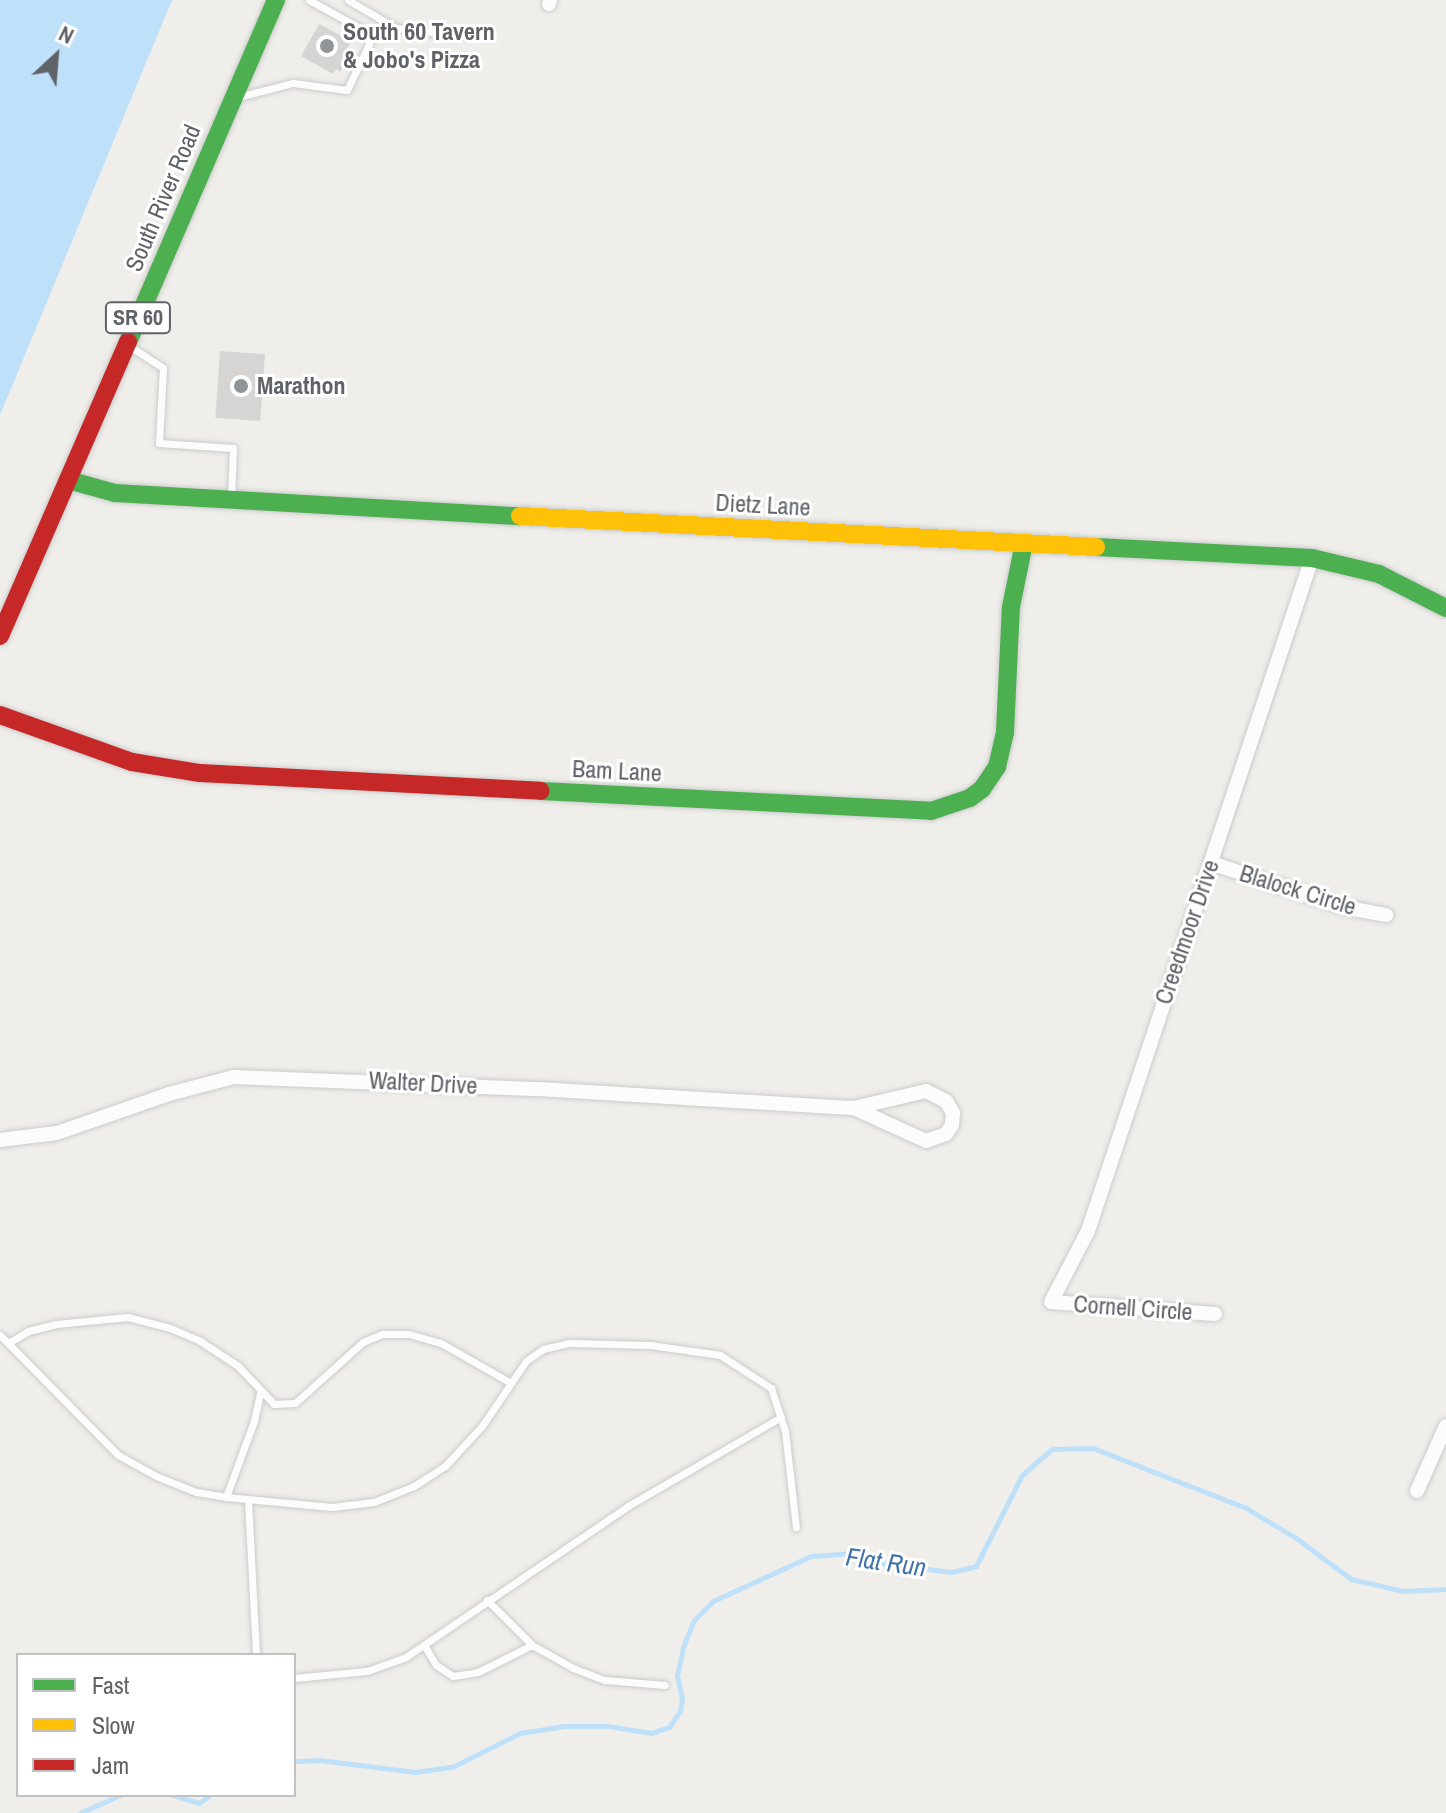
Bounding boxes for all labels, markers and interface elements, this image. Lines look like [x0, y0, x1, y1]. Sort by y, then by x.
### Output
north arrow [16, 16, 96, 96]
text: N [54, 18, 79, 51]
place label: South 60 Tavern & Jobo's Pizza [343, 18, 495, 74]
marker: South 60 Tavern & Jobo's Pizza [318, 37, 336, 55]
street label: South River Road [119, 120, 207, 276]
road number: SR 60 [104, 300, 172, 336]
place label: Marathon [257, 372, 346, 400]
marker: Marathon [232, 377, 250, 395]
street label: Dietz Lane [715, 488, 811, 522]
street label: Bam Lane [571, 754, 663, 788]
street label: Creedmoor Drive [1149, 856, 1225, 1008]
street label: Blalock Circle [1236, 859, 1360, 921]
street label: Walter Drive [368, 1066, 478, 1100]
street label: Cornell Circle [1073, 1289, 1193, 1327]
water label: Flat Run [844, 1541, 928, 1583]
legend [16, 1653, 296, 1797]
text: Fast [92, 1669, 129, 1701]
text: Slow [92, 1709, 135, 1741]
text: Jam [92, 1749, 129, 1781]

